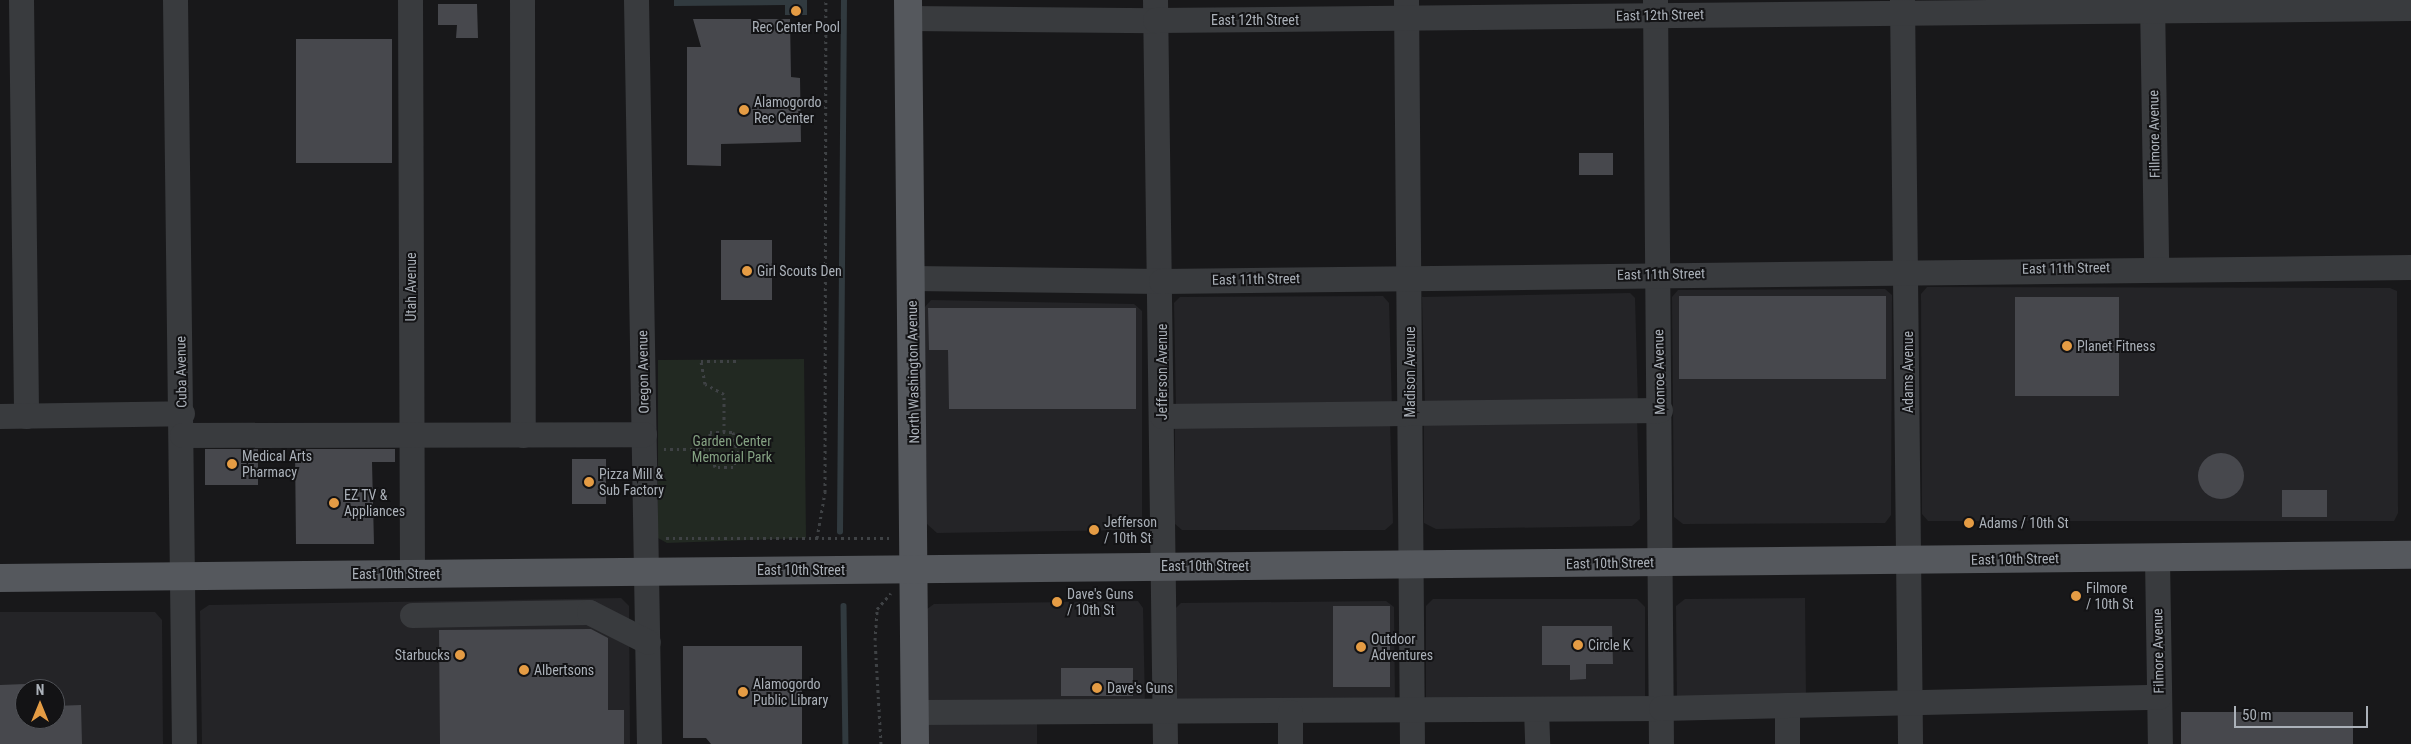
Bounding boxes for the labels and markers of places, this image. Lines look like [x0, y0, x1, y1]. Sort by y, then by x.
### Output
marker: Rec Center Pool [790, 5, 802, 17]
place label: Rec Center Pool [752, 19, 840, 35]
place label: Alamogordo Rec Center [754, 94, 822, 126]
marker: Alamogordo Rec Center [738, 104, 750, 116]
place label: Girl Scouts Den [757, 263, 842, 279]
marker: Girl Scouts Den [741, 265, 753, 277]
place label: Planet Fitness [2077, 338, 2156, 354]
marker: Planet Fitness [2061, 340, 2073, 352]
place label: Medical Arts Pharmacy [242, 448, 312, 481]
marker: Medical Arts Pharmacy [226, 458, 238, 470]
place label: Pizza Mill & Sub Factory [599, 466, 664, 498]
marker: Pizza Mill & Sub Factory [583, 476, 595, 488]
place label: EZ TV & Appliances [344, 487, 405, 520]
marker: EZ TV & Appliances [328, 497, 340, 509]
place label: Jefferson / 10th St [1104, 514, 1157, 546]
place label: Adams / 10th St [1979, 515, 2069, 531]
marker: Adams / 10th St [1963, 517, 1975, 529]
marker: Jefferson / 10th St [1088, 524, 1100, 536]
place label: Filmore / 10th St [2086, 580, 2134, 612]
place label: Dave's Guns / 10th St [1067, 586, 1134, 618]
marker: Filmore / 10th St [2070, 590, 2082, 602]
marker: Dave's Guns / 10th St [1051, 596, 1063, 608]
place label: Outdoor Adventures [1371, 631, 1433, 664]
place label: Circle K [1588, 637, 1630, 653]
marker: Circle K [1572, 639, 1584, 651]
marker: Outdoor Adventures [1355, 641, 1367, 653]
place label: Starbucks [395, 647, 450, 663]
marker: Starbucks [454, 649, 466, 661]
place label: Albertsons [534, 662, 594, 678]
marker: Albertsons [518, 664, 530, 676]
place label: Alamogordo Public Library [753, 676, 828, 709]
place label: Dave's Guns [1107, 680, 1174, 696]
marker: Dave's Guns [1091, 682, 1103, 694]
marker: Alamogordo Public Library [737, 686, 749, 698]

